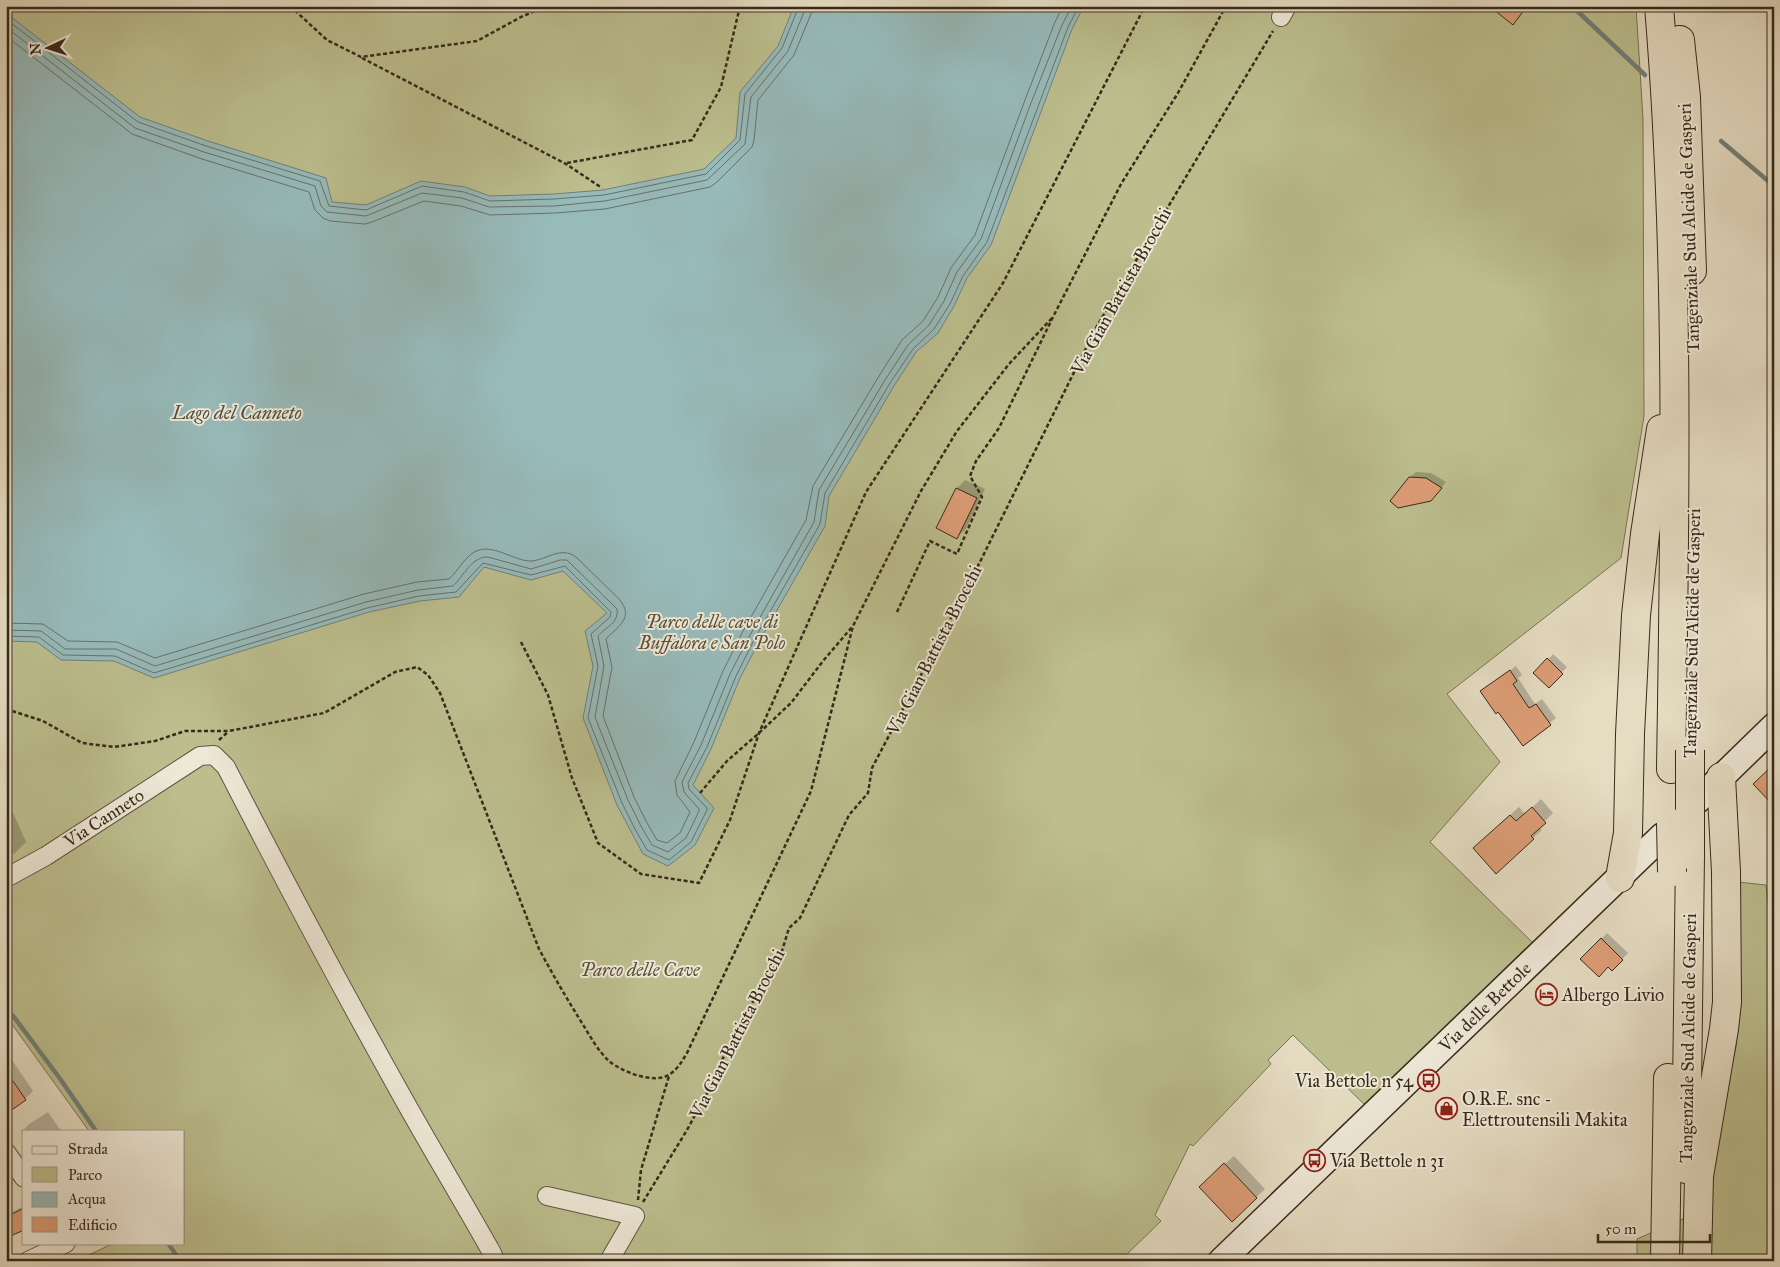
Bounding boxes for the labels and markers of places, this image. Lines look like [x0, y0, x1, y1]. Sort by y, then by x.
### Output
hotel icon: Albergo Livio [1534, 983, 1558, 1007]
place label: Albergo Livio [1561, 984, 1664, 1007]
bus stop icon: Via Bettole n 54 [1417, 1069, 1441, 1093]
place label: Via Bettole n 54 [1294, 1070, 1414, 1092]
place label: O.R.E. snc - Elettroutensili Makita [1462, 1088, 1628, 1131]
shop icon: O.R.E. snc - Elettroutensili Makita [1434, 1097, 1458, 1121]
bus stop icon: Via Bettole n 31 [1302, 1149, 1326, 1173]
place label: Via Bettole n 31 [1329, 1150, 1444, 1172]

